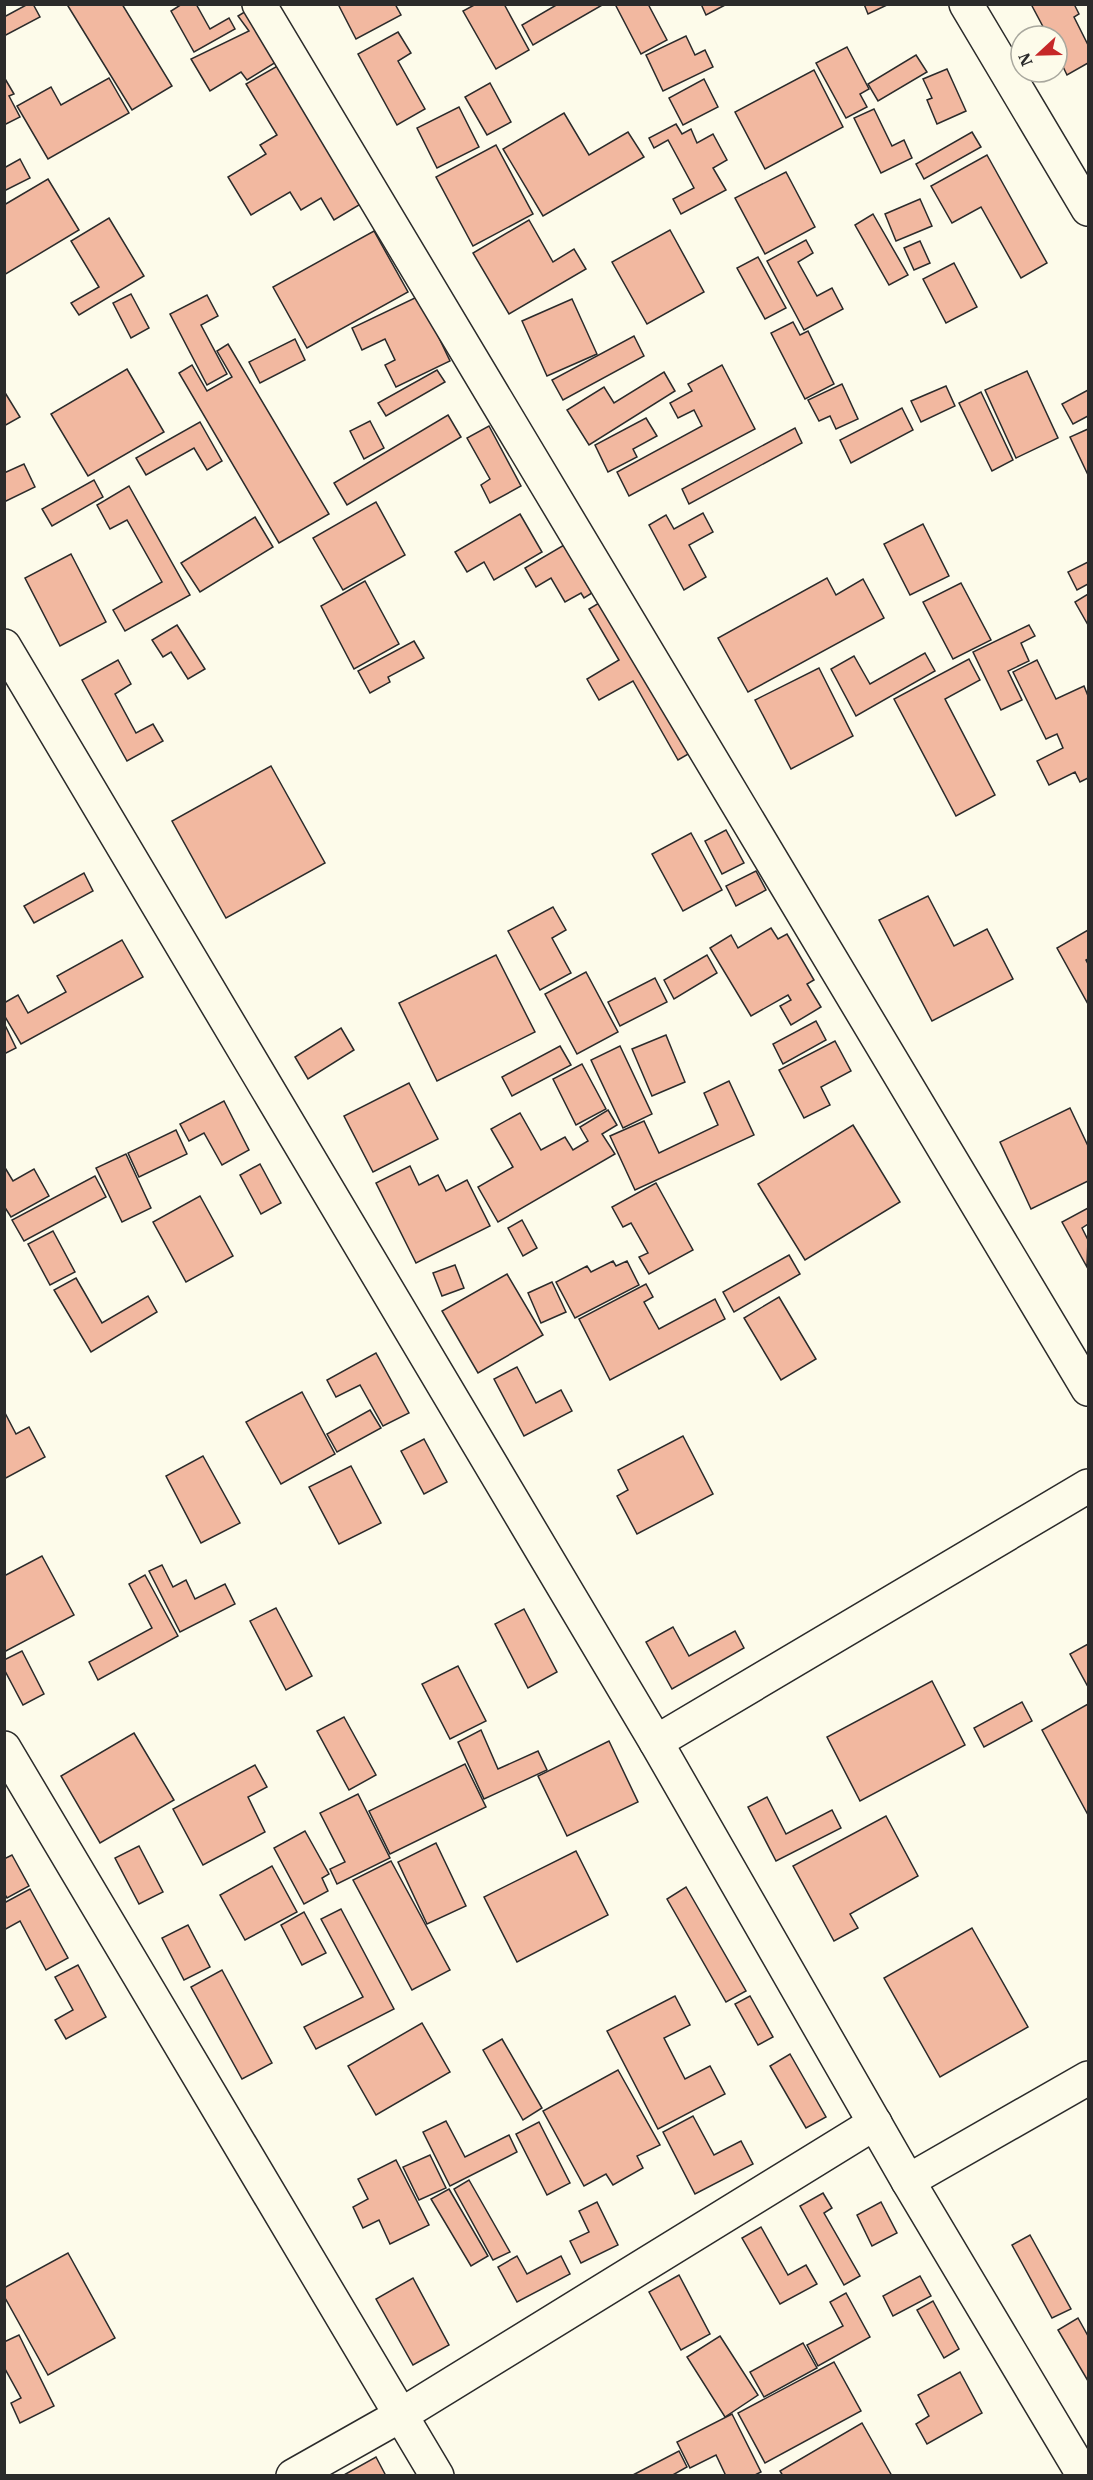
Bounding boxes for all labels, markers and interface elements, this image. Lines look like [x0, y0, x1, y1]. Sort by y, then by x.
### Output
north arrow [1009, 24, 1069, 84]
text: N [1013, 50, 1037, 69]

